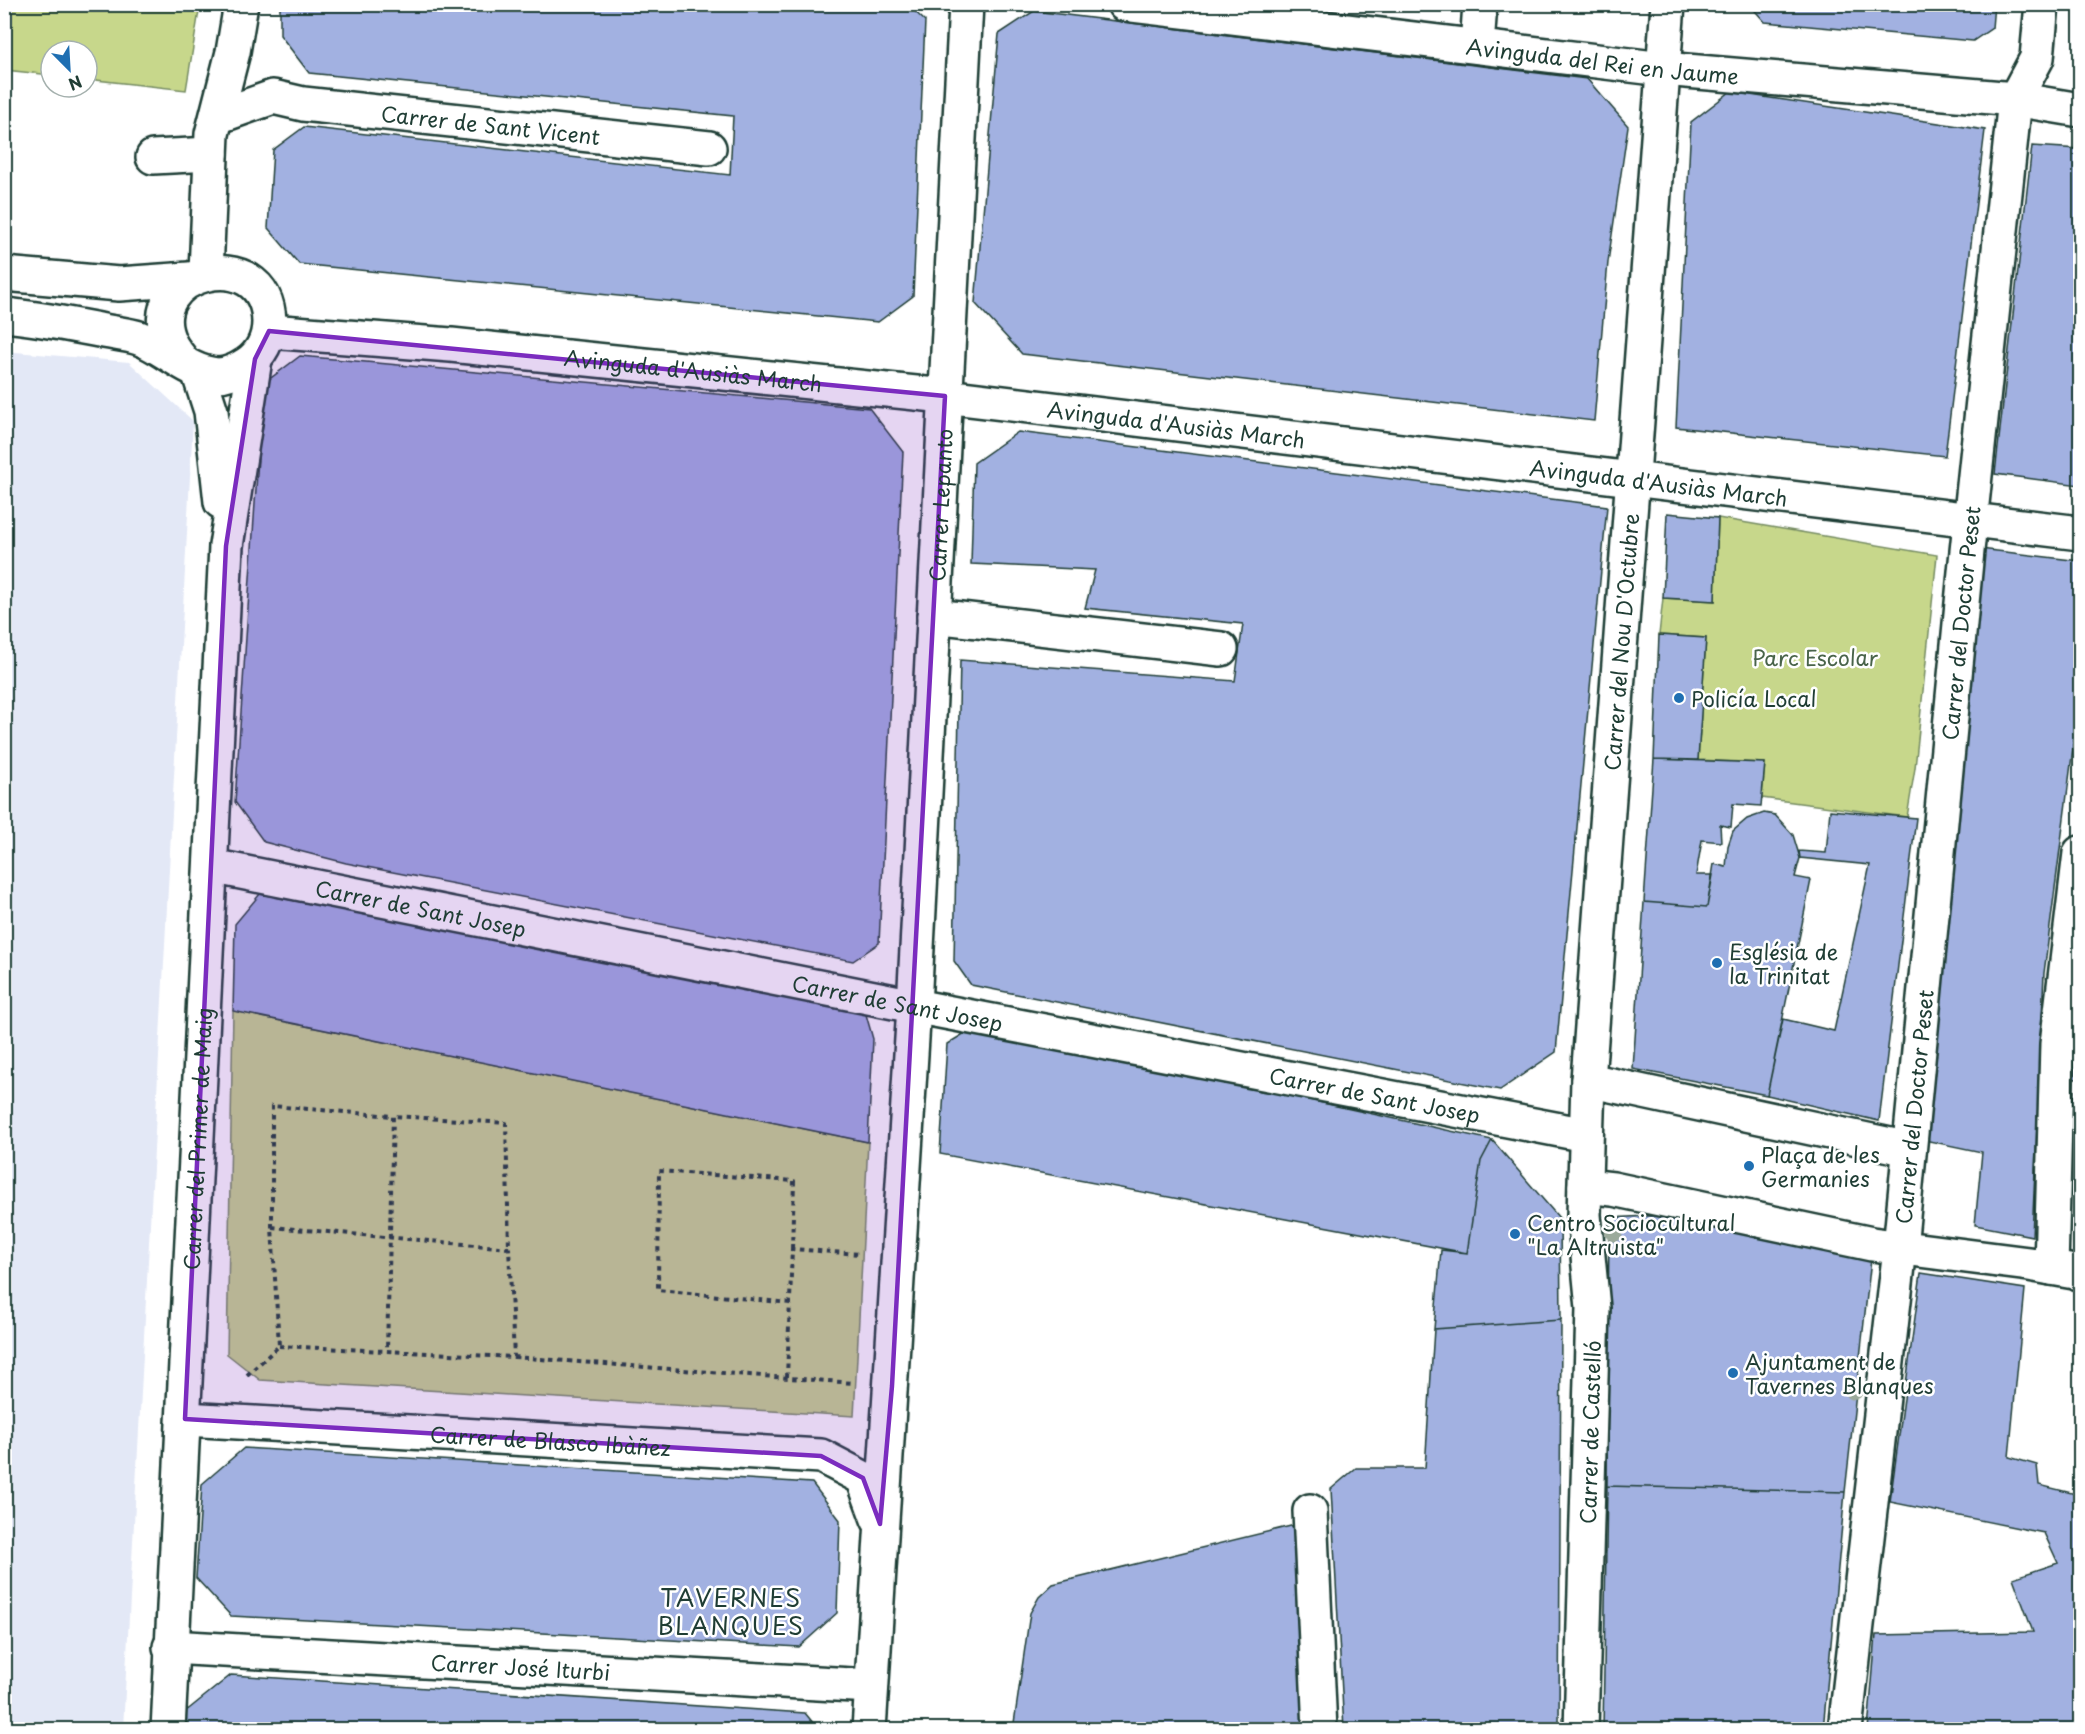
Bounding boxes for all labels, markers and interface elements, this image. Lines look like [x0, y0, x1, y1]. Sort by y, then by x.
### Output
street label: Avinguda del Rei en Jaume [1465, 29, 1740, 91]
north arrow [39, 39, 99, 99]
text: N [65, 70, 86, 97]
street label: Carrer de Sant Vicent [379, 97, 602, 152]
street label: Avinguda d'Ausiàs March [562, 341, 824, 399]
street label: Avinguda d'Ausiàs March [1045, 392, 1307, 455]
street label: Carrer Lepanto [920, 428, 960, 582]
street label: Avinguda d'Ausiàs March [1528, 451, 1789, 514]
street label: Carrer del Doctor Peset [1933, 504, 1988, 742]
street label: Carrer del Nou D'Octubre [1595, 512, 1646, 772]
park label: Parc Escolar [1752, 641, 1879, 673]
place label: Policía Local [1691, 682, 1816, 714]
marker: Policía Local [1672, 691, 1686, 705]
street label: Carrer de Sant Josep [313, 871, 529, 944]
place label: Església de la Trinitat [1729, 935, 1838, 991]
marker: Església de la Trinitat [1710, 956, 1724, 970]
street label: Carrer de Sant Josep [789, 966, 1006, 1039]
street label: Carrer del Doctor Peset [1886, 988, 1941, 1225]
street label: Carrer del Primer de Maig [175, 1007, 219, 1271]
street label: Carrer de Sant Josep [1267, 1059, 1483, 1130]
place label: Plaça de les Germanies [1761, 1138, 1880, 1194]
marker: Plaça de les Germanies [1742, 1159, 1756, 1173]
place label: Centro Sociocultural "La Altruista" [1527, 1206, 1735, 1262]
marker: Centro Sociocultural "La Altruista" [1508, 1227, 1522, 1241]
street label: Carrer de Castelló [1571, 1340, 1608, 1524]
place label: Ajuntament de Tavernes Blanques [1745, 1345, 1933, 1401]
marker: Ajuntament de Tavernes Blanques [1726, 1366, 1740, 1380]
street label: Carrer de Blasco Ibàñez [429, 1417, 672, 1463]
district label: TAVERNES BLANQUES [658, 1579, 804, 1643]
street label: Carrer José Iturbi [430, 1646, 611, 1687]

